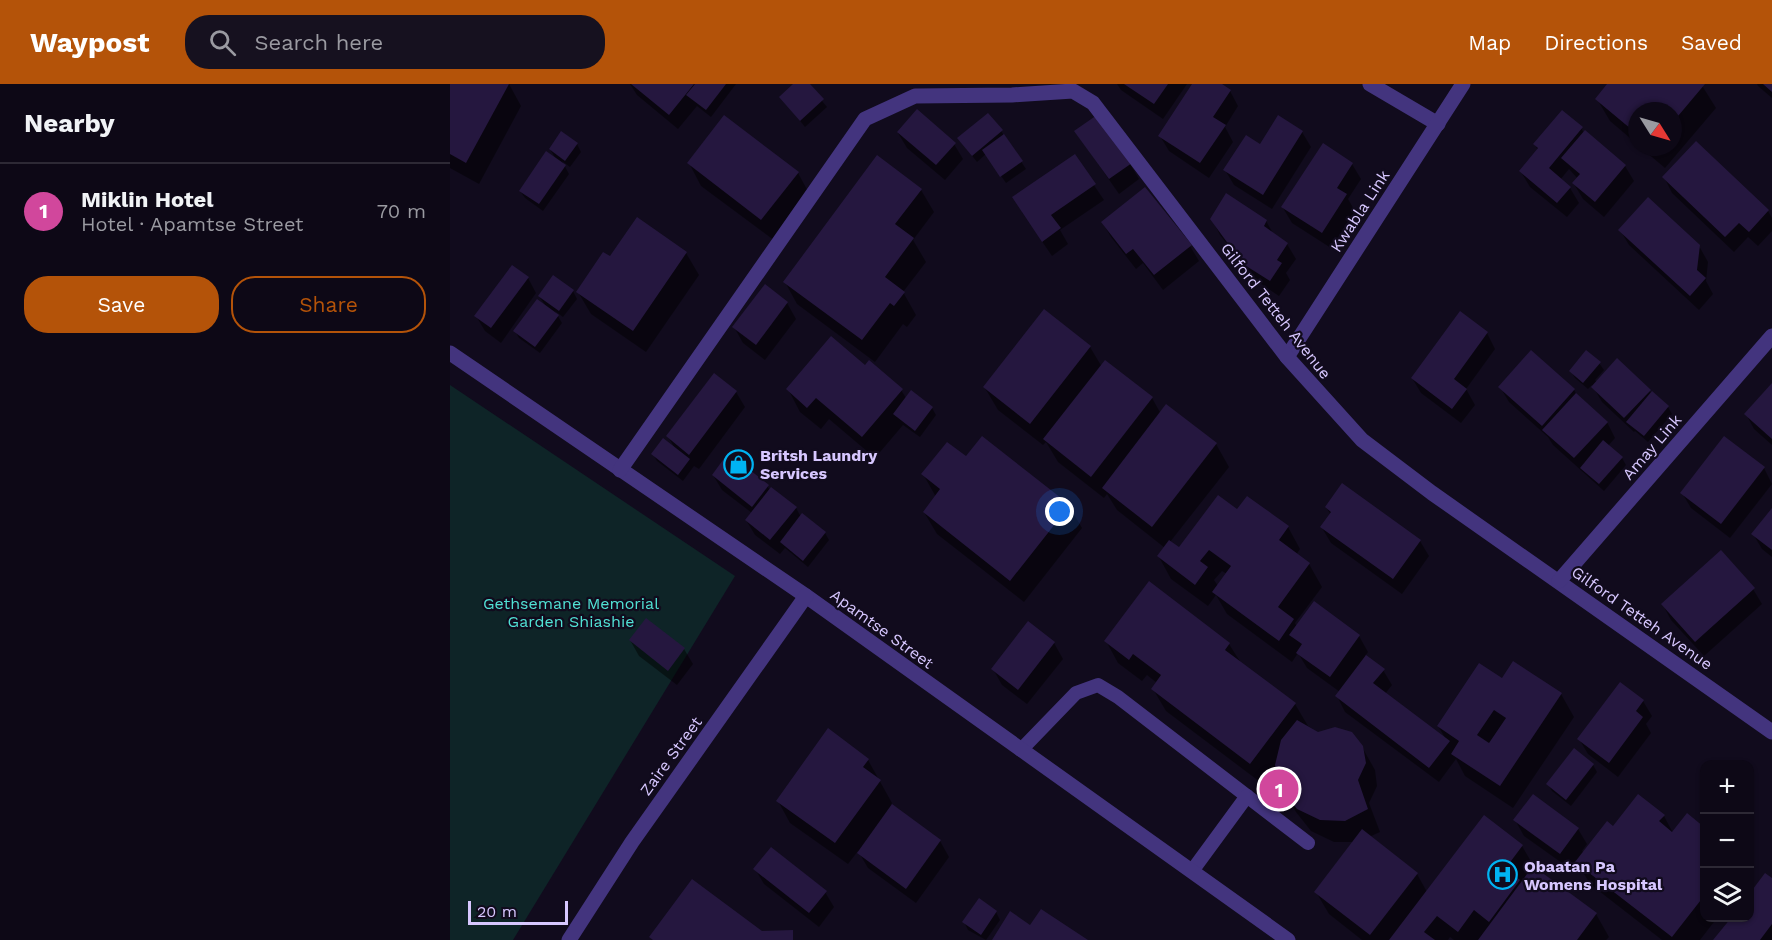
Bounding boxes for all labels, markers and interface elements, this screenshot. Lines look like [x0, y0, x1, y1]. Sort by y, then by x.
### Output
search box [185, 15, 605, 69]
text: Waypost [30, 26, 149, 59]
icon: search [206, 26, 239, 59]
text: Search here [254, 30, 383, 55]
text: Map [1468, 30, 1511, 55]
text: Directions [1544, 30, 1648, 55]
text: Saved [1681, 30, 1742, 55]
north arrow [1628, 102, 1682, 156]
text: Nearby [24, 108, 115, 138]
street label: Kwabla Link [1326, 166, 1394, 256]
text: Miklin Hotel [81, 187, 214, 212]
text: 1 [39, 199, 48, 223]
text: 70 m [377, 199, 426, 223]
text: Hotel · Apamtse Street [81, 212, 304, 236]
street label: Gilford Tetteh Avenue [1217, 239, 1335, 383]
button: Save [24, 276, 219, 333]
button: Share [231, 276, 426, 333]
street label: Amay Link [1618, 410, 1686, 484]
place label: Britsh Laundry Services [760, 446, 878, 483]
shop icon: Britsh Laundry Services [723, 448, 755, 480]
your location [1045, 497, 1074, 526]
street label: Gilford Tetteh Avenue [1568, 562, 1716, 674]
street label: Apamtse Street [827, 585, 937, 673]
park label: Gethsemane Memorial Garden Shiashie [483, 594, 659, 631]
street label: Zaire Street [636, 713, 706, 799]
map controls [1700, 760, 1754, 922]
button: + [1700, 760, 1754, 814]
pin: 1 [1260, 766, 1298, 812]
button: − [1700, 814, 1754, 868]
place label: Obaatan Pa Womens Hospital [1524, 857, 1663, 894]
hospital icon: Obaatan Pa Womens Hospital [1487, 859, 1519, 891]
button: layers [1700, 868, 1754, 922]
scale bar [468, 898, 568, 926]
text: 20 m [477, 902, 517, 921]

